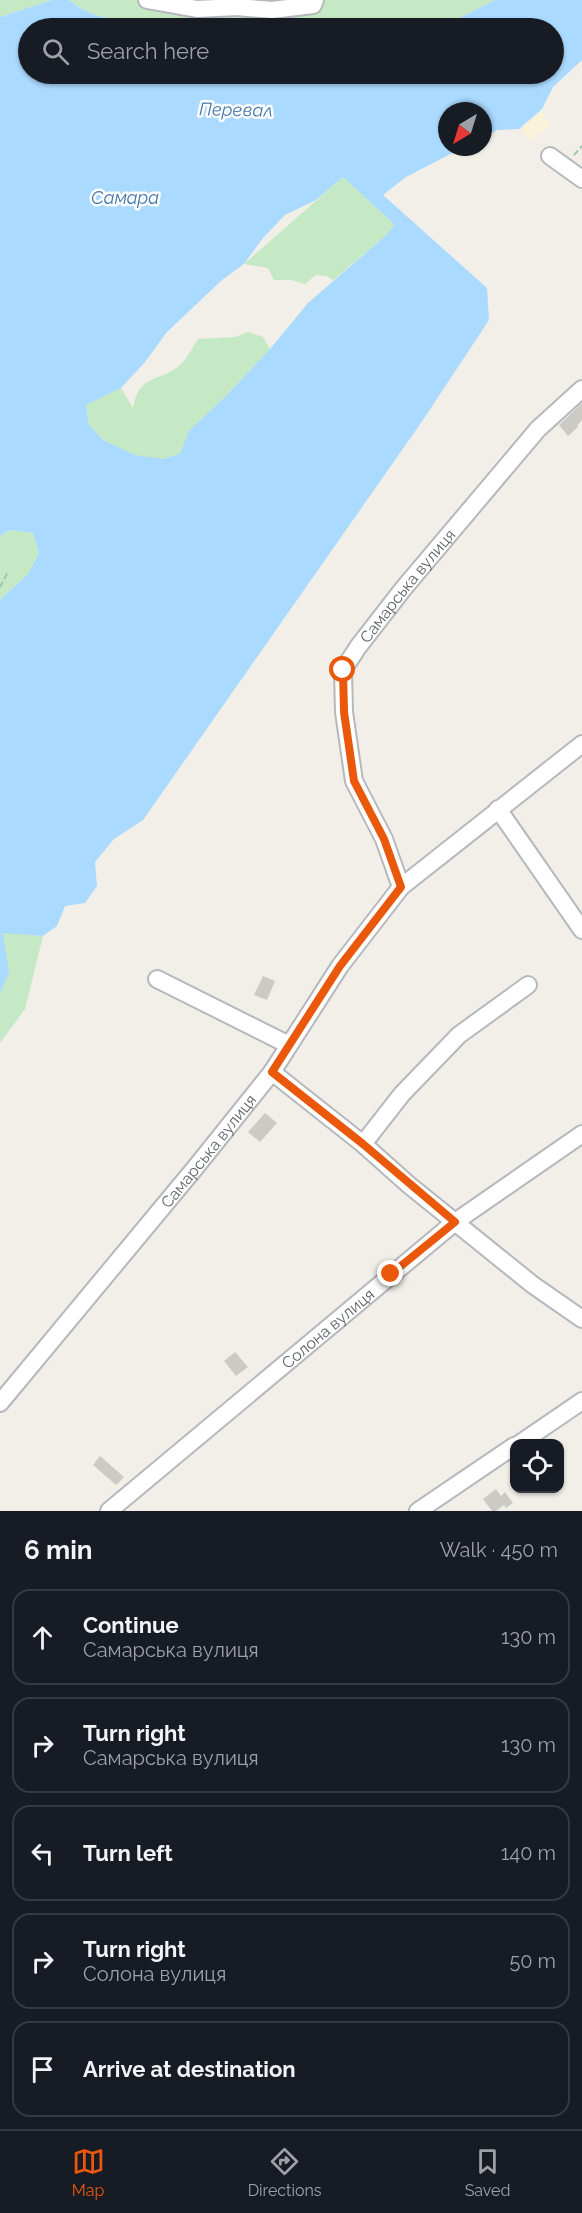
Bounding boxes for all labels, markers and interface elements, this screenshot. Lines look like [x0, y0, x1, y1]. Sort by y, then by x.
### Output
search box [18, 18, 564, 84]
icon: search [39, 35, 72, 68]
text: Search here [87, 38, 209, 64]
water label: Перевал [199, 98, 273, 121]
north arrow [438, 102, 492, 156]
water label: Самара [91, 187, 159, 208]
street label: Самарська вулиця [356, 525, 459, 647]
route start [329, 656, 355, 682]
street label: Самарська вулиця [157, 1091, 260, 1212]
route end [377, 1260, 403, 1286]
street label: Солона вулиця [278, 1285, 378, 1373]
map controls [510, 1439, 564, 1493]
button: locate [510, 1439, 564, 1493]
text: 6 min [24, 1535, 93, 1565]
text: Walk · 450 m [440, 1538, 558, 1562]
text: Continue [83, 1612, 179, 1638]
icon: ahead [26, 1621, 59, 1654]
text: 130 m [501, 1625, 556, 1649]
text: Самарська вулиця [83, 1638, 259, 1662]
text: Turn right [83, 1720, 186, 1746]
icon: right [26, 1729, 59, 1762]
text: 130 m [501, 1733, 556, 1757]
text: Самарська вулиця [83, 1746, 259, 1770]
icon: left [26, 1837, 59, 1870]
text: Turn left [83, 1840, 173, 1866]
text: 140 m [501, 1841, 556, 1865]
text: Turn right [83, 1936, 186, 1962]
icon: right [26, 1945, 59, 1978]
text: 50 m [509, 1949, 556, 1973]
text: Солона вулиця [83, 1962, 226, 1986]
icon: arrive [26, 2053, 59, 2086]
text: Arrive at destination [83, 2056, 296, 2082]
tab: Map [72, 2145, 105, 2200]
tab: Directions [248, 2145, 322, 2200]
tab: Saved [465, 2145, 510, 2200]

